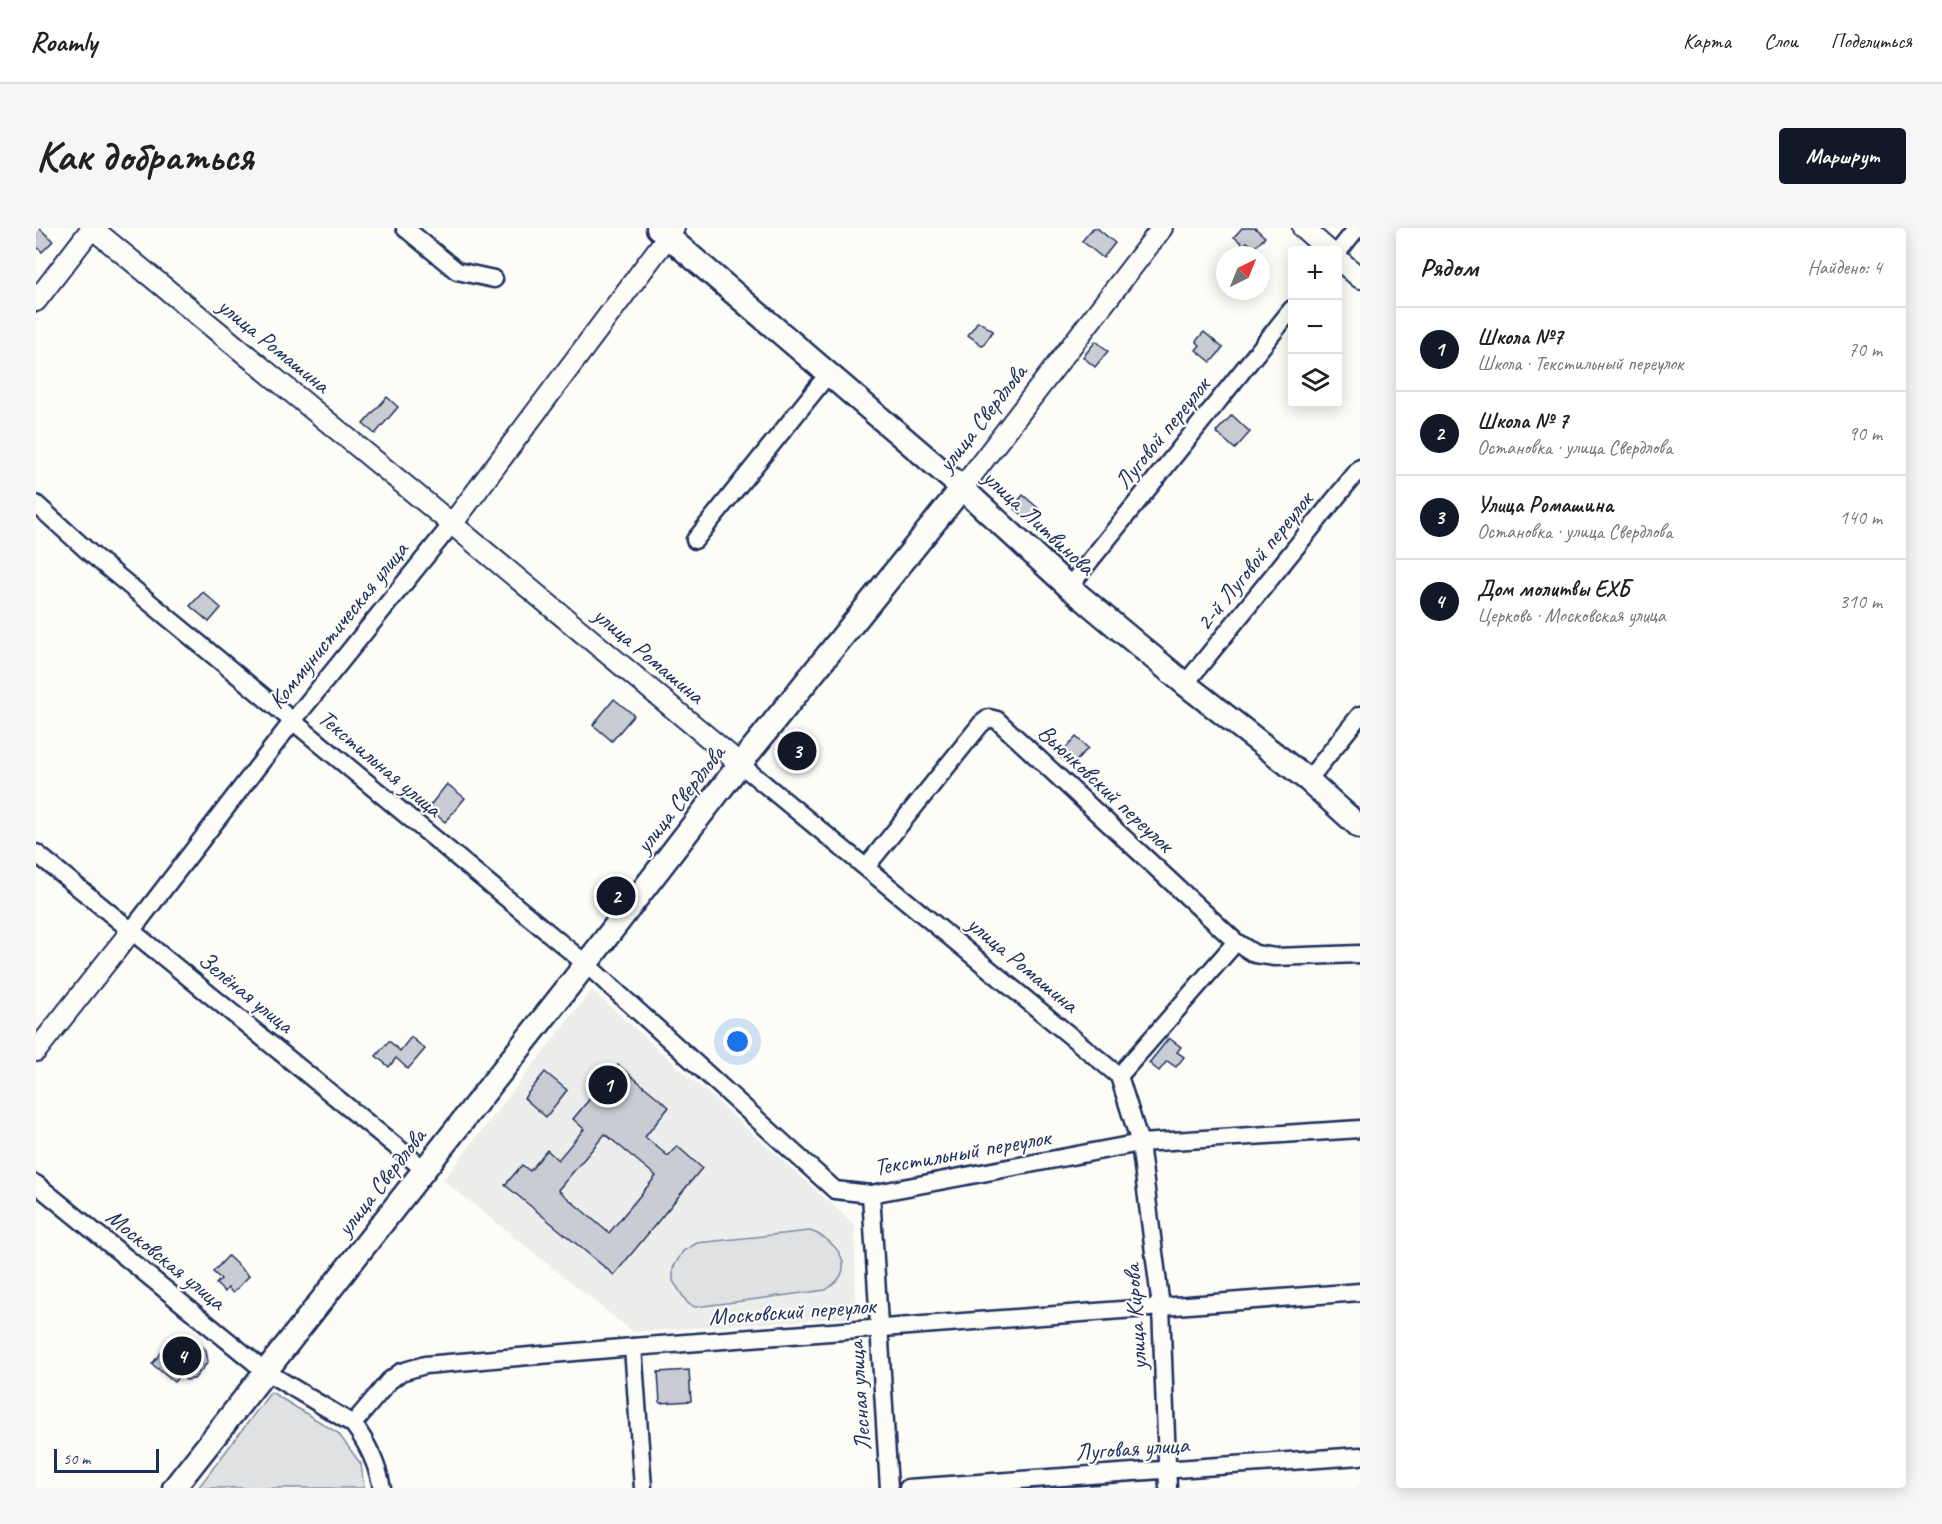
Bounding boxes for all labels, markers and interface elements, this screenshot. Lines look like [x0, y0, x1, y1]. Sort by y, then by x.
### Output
text: Roamly [30, 24, 97, 59]
text: Карта [1683, 28, 1731, 54]
text: Слои [1764, 28, 1798, 54]
text: Поделиться [1831, 28, 1912, 54]
button: Маршрут [1779, 128, 1906, 184]
text: Как добраться [36, 130, 253, 183]
north arrow [1216, 246, 1270, 300]
map controls [1288, 246, 1342, 408]
button: + [1288, 246, 1342, 300]
text: Рядом [1420, 251, 1478, 284]
text: Найдено: 4 [1807, 255, 1882, 280]
street label: улица Ромашина [210, 289, 337, 400]
button: − [1288, 300, 1342, 354]
text: Школа №7 [1477, 323, 1563, 351]
text: 1 [1435, 337, 1444, 362]
text: 70 m [1848, 337, 1882, 362]
text: Школа · Текстильный переулок [1477, 351, 1683, 376]
button: layers [1288, 354, 1342, 408]
street label: улица Свердлова [929, 356, 1035, 479]
street label: Луговой переулок [1108, 369, 1218, 495]
text: Школа № 7 [1477, 407, 1568, 435]
text: 2 [1435, 421, 1444, 446]
text: 90 m [1848, 421, 1882, 446]
text: Остановка · улица Свердлова [1477, 435, 1672, 460]
street label: улица Литвинова [975, 461, 1102, 583]
street label: 2-й Луговой переулок [1189, 484, 1321, 637]
text: Улица Ромашина [1477, 491, 1613, 519]
text: 3 [1435, 505, 1444, 530]
text: 140 m [1839, 505, 1882, 530]
text: Остановка · улица Свердлова [1477, 519, 1672, 544]
street label: Коммунистическая улица [261, 534, 416, 715]
text: Дом молитвы ЕХБ [1477, 575, 1630, 603]
text: 4 [1435, 589, 1444, 614]
text: 310 m [1839, 589, 1882, 614]
street label: улица Ромашина [586, 599, 712, 711]
text: Церковь · Московская улица [1477, 603, 1666, 628]
street label: Текстильная улица [312, 703, 449, 824]
street label: Вьюнковский переулок [1032, 717, 1182, 860]
pin: 3 [778, 728, 816, 774]
street label: улица Свердлова [627, 737, 733, 860]
pin: 2 [596, 874, 636, 918]
street label: улица Ромашина [960, 908, 1086, 1020]
street label: Зелёная улица [192, 944, 301, 1040]
your location [723, 1027, 752, 1056]
pin: 1 [588, 1062, 628, 1108]
street label: улица Свердлова [328, 1120, 434, 1243]
street label: Текстильный переулок [872, 1121, 1054, 1182]
street label: Московская улица [100, 1202, 233, 1317]
street label: улица Кирова [1116, 1261, 1154, 1373]
street label: Московский переулок [708, 1290, 878, 1332]
pin: 4 [162, 1334, 202, 1378]
street label: Лесная улица [840, 1338, 878, 1452]
street label: Луговая улица [1074, 1429, 1191, 1467]
scale bar [54, 1446, 159, 1474]
text: 50 m [63, 1449, 90, 1469]

